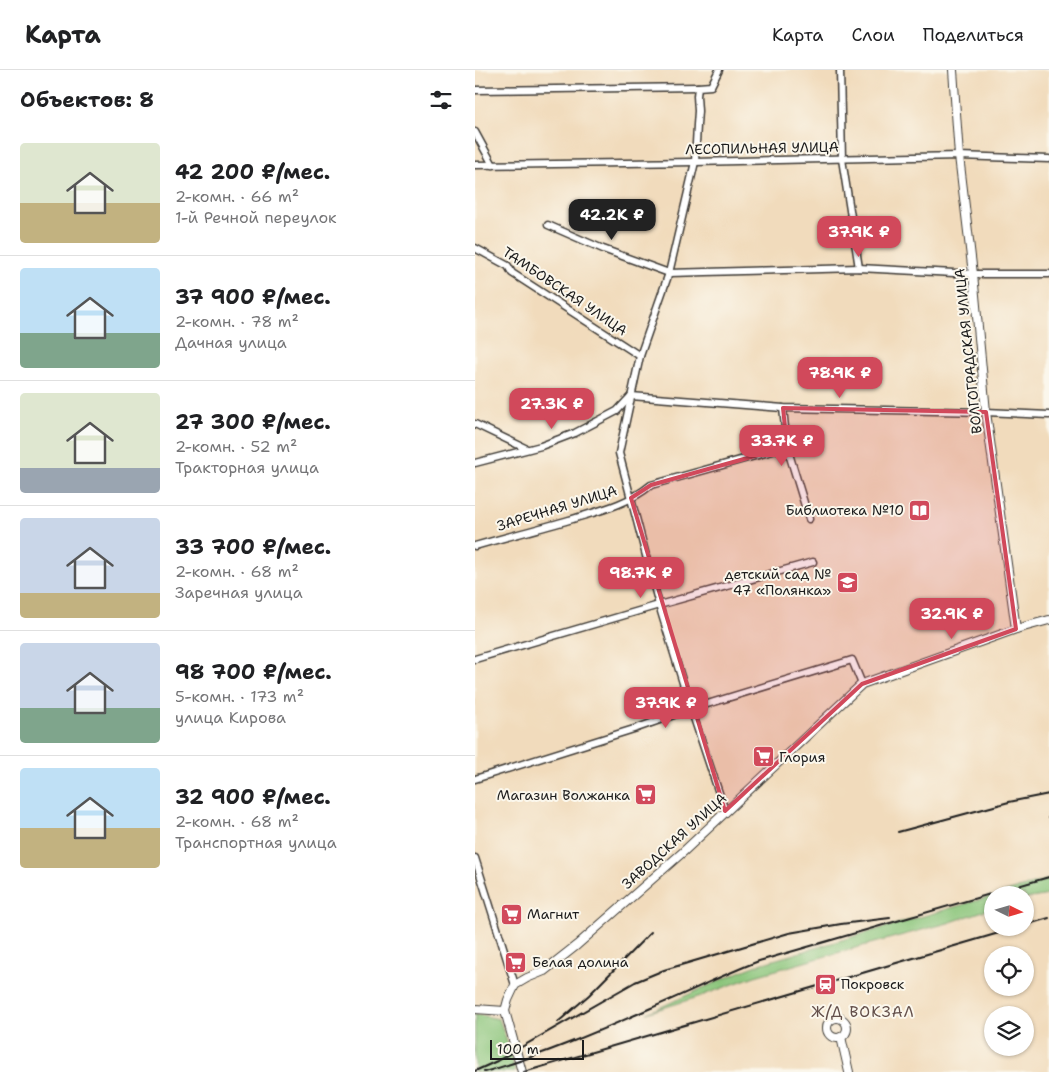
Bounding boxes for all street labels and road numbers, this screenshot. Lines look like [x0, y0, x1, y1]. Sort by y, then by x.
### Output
street label: ЛЕСОПИЛЬНАЯ УЛИЦА [685, 138, 839, 158]
street label: ТАМБОВСКАЯ УЛИЦА [499, 243, 631, 339]
street label: ВОЛГОГРАДСКАЯ УЛИЦА [950, 267, 986, 435]
street label: ЗАРЕЧНАЯ УЛИЦА [495, 481, 619, 535]
street label: ЗАВОДСКАЯ УЛИЦА [618, 789, 730, 893]

